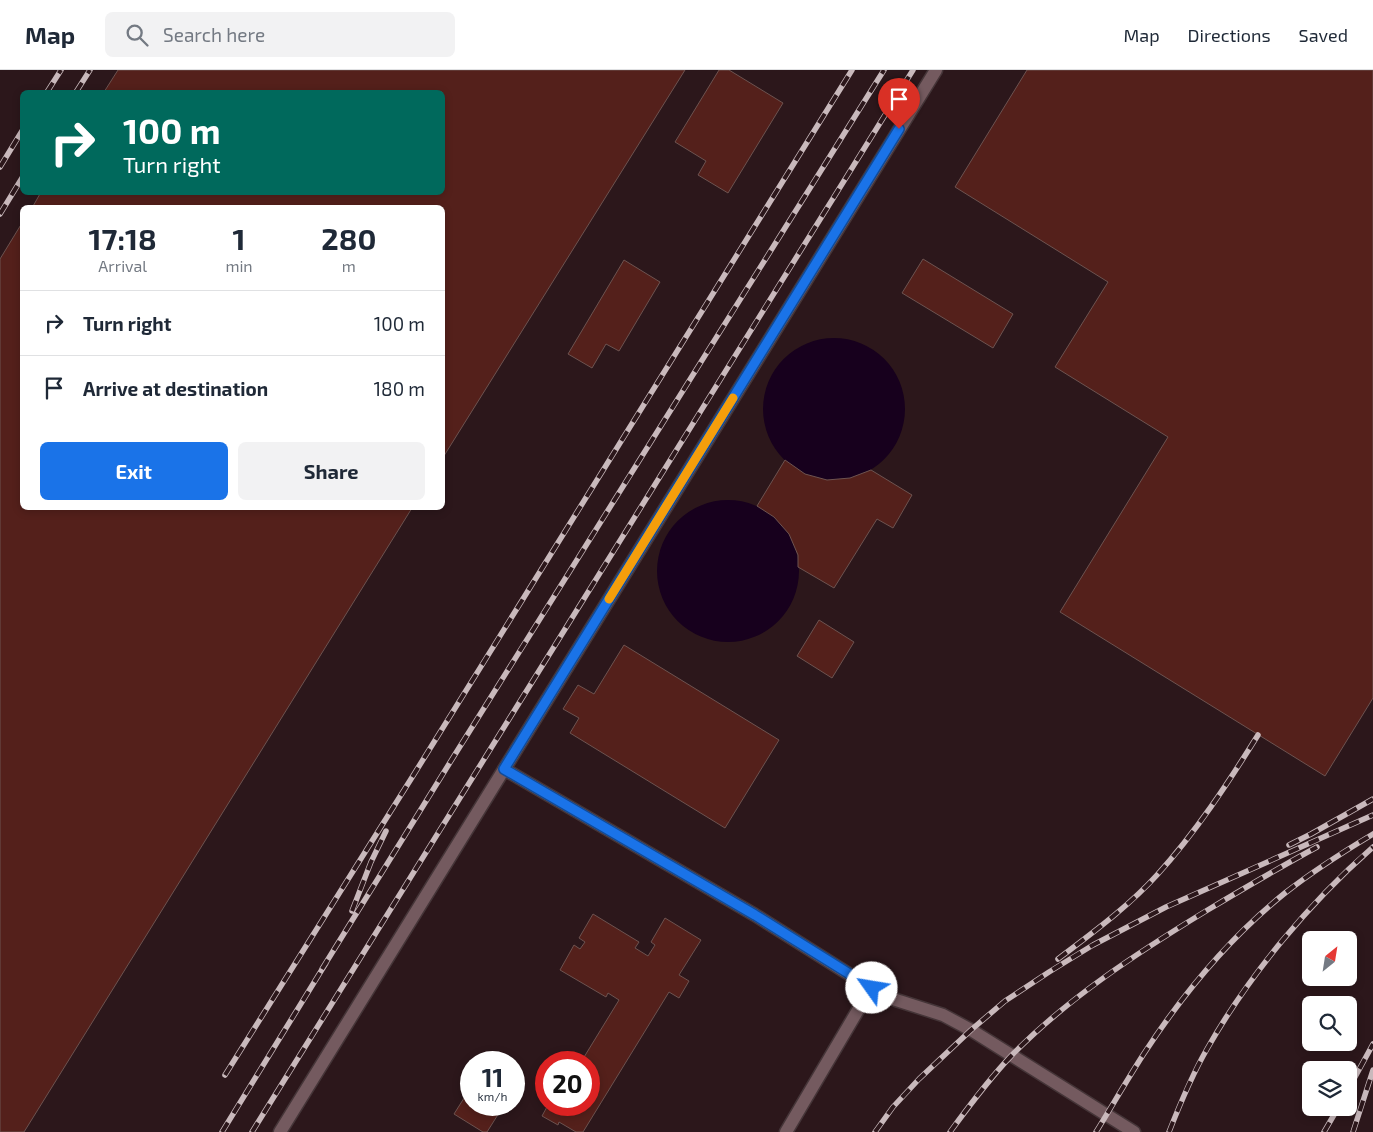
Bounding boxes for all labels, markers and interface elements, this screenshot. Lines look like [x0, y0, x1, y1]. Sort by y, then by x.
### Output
search box [105, 12, 455, 57]
text: Map [25, 20, 75, 49]
icon: search [123, 21, 151, 49]
text: Search here [163, 23, 265, 46]
text: Map [1123, 24, 1160, 46]
text: Directions [1188, 24, 1271, 46]
text: Saved [1299, 24, 1348, 46]
pin [878, 78, 920, 129]
icon: arrive [885, 85, 913, 113]
text: 100 m [123, 109, 221, 151]
icon: right [40, 110, 105, 175]
text: Turn right [123, 151, 221, 177]
text: 17:18 [89, 220, 157, 256]
text: 1 [233, 220, 246, 256]
text: 280 [321, 220, 376, 256]
text: Arrival [98, 256, 147, 275]
text: min [225, 256, 253, 275]
text: m [342, 256, 356, 275]
icon: right [40, 309, 68, 337]
text: Turn right [83, 312, 171, 335]
text: 100 m [374, 312, 425, 335]
icon: arrive [40, 374, 68, 402]
text: Arrive at destination [83, 377, 268, 400]
text: 180 m [374, 377, 425, 400]
button: Exit [40, 442, 228, 500]
button: Share [238, 442, 425, 500]
north arrow [1302, 931, 1358, 986]
map controls [1302, 931, 1357, 1116]
position arrow [845, 961, 897, 1013]
button: search [1302, 996, 1357, 1051]
speed limit sign: 20 [535, 1051, 600, 1116]
button: layers [1302, 1061, 1357, 1116]
text: 11 [482, 1062, 503, 1092]
text: km/h [478, 1089, 507, 1103]

